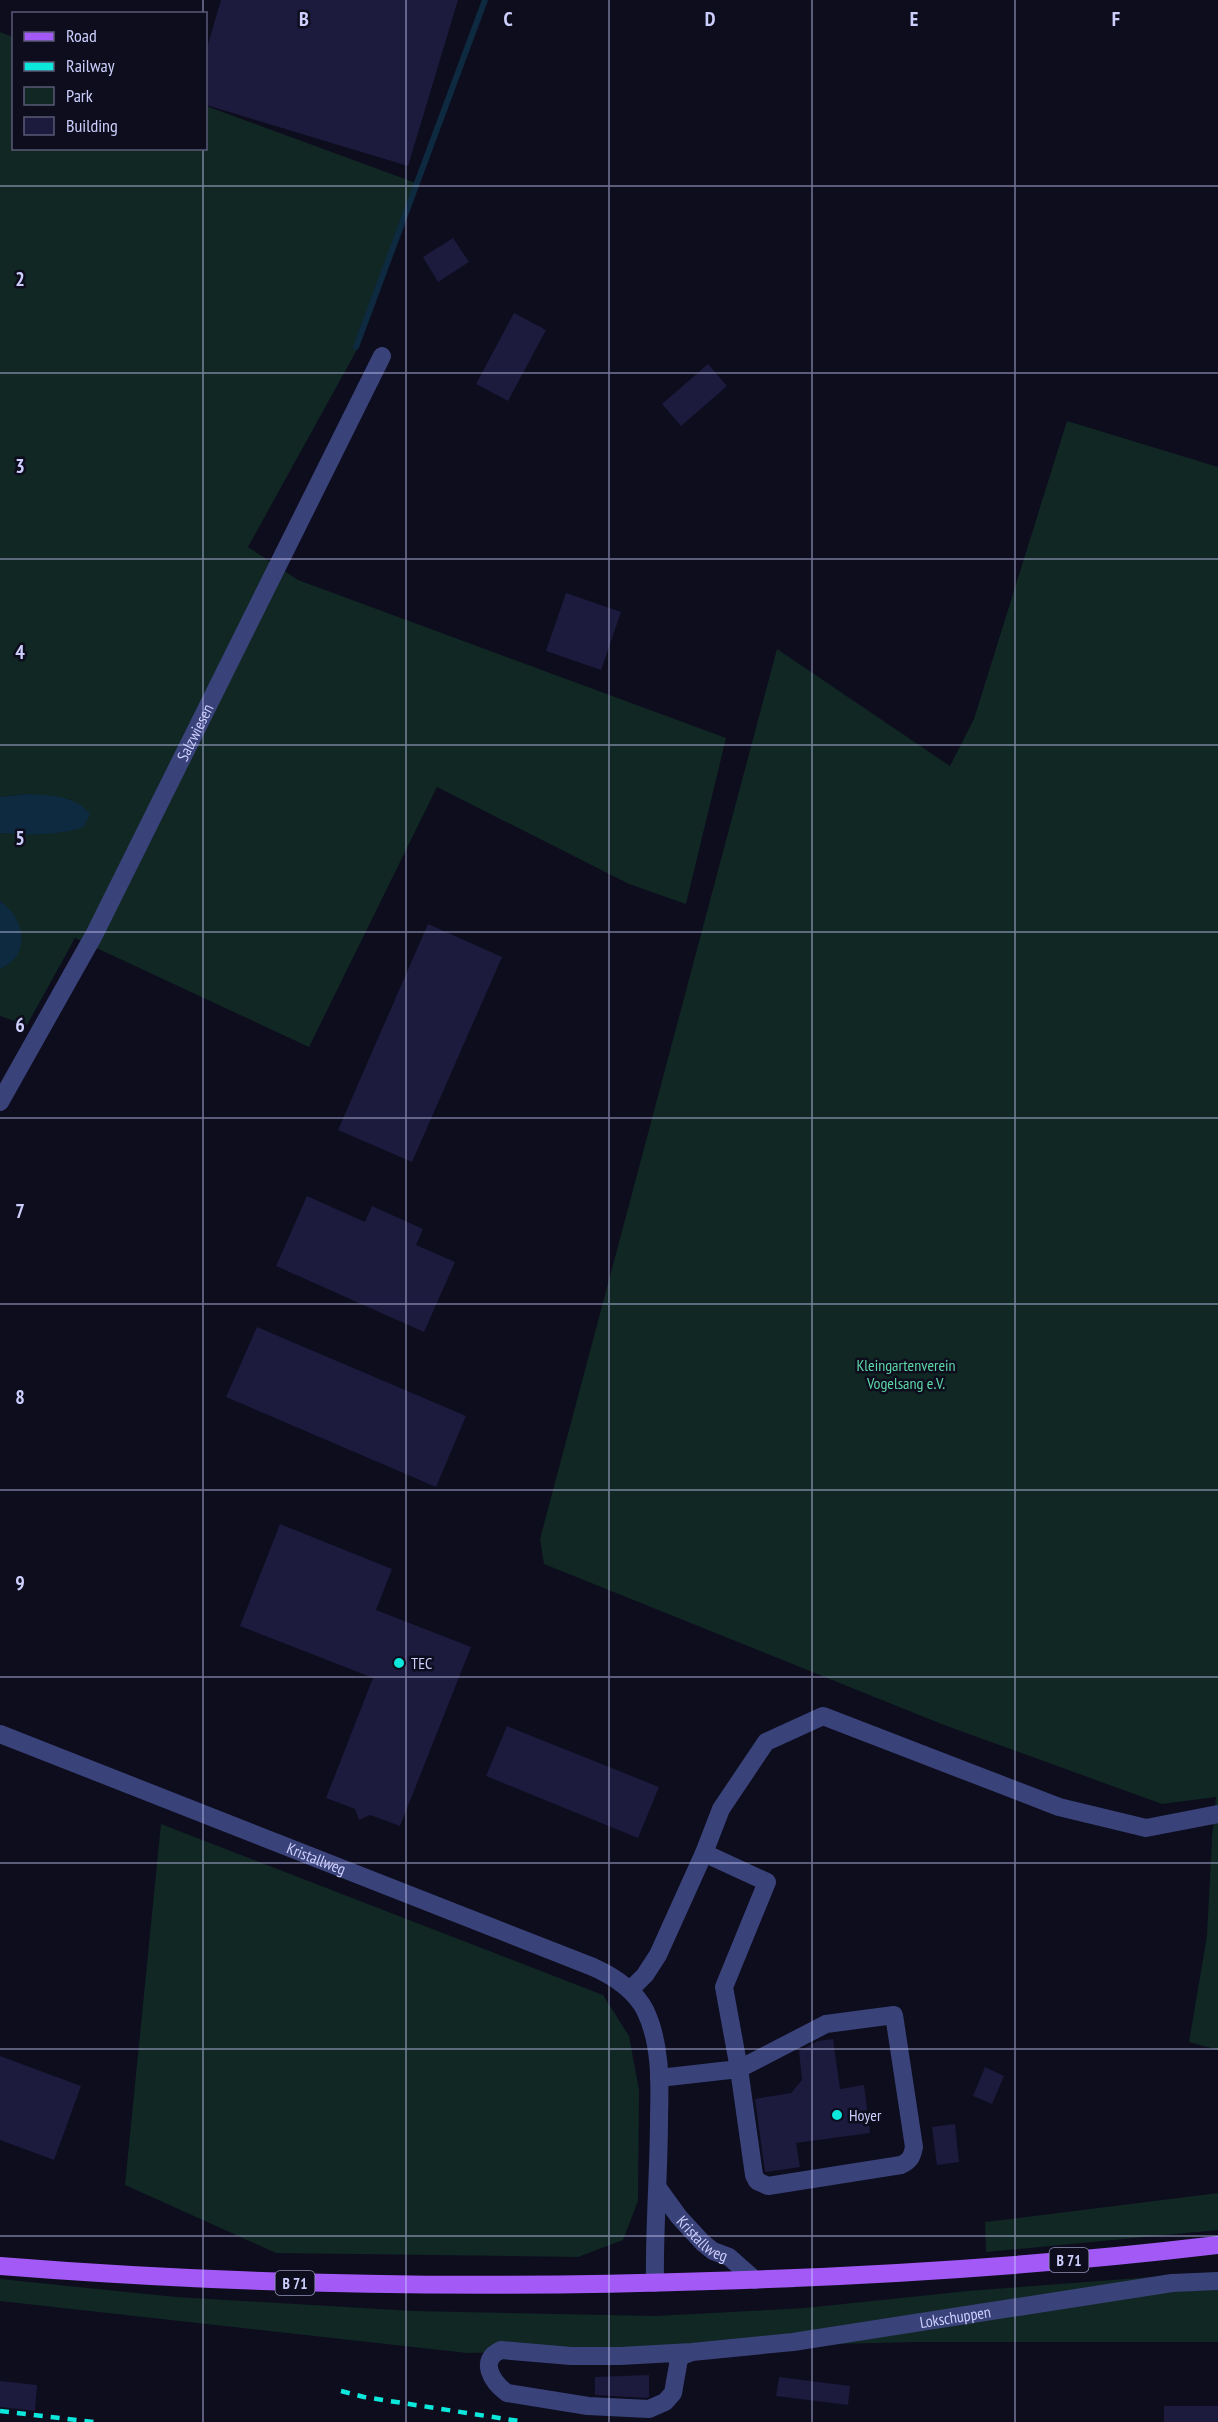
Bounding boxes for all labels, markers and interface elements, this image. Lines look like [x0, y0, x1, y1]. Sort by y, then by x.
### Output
text: B [299, 6, 309, 32]
text: C [503, 6, 513, 32]
text: D [705, 6, 716, 32]
text: E [910, 6, 918, 32]
text: F [1112, 6, 1120, 32]
legend [12, 12, 207, 150]
text: Road [66, 24, 97, 47]
text: Railway [66, 54, 115, 77]
text: Park [66, 84, 93, 107]
text: Building [66, 114, 118, 137]
text: 2 [15, 266, 25, 292]
text: 3 [15, 453, 25, 479]
text: 4 [15, 639, 25, 665]
street label: Salzwiesen [172, 700, 217, 764]
text: 5 [15, 825, 25, 851]
text: 6 [15, 1012, 25, 1038]
text: 7 [15, 1198, 25, 1224]
park label: Kleingartenverein Vogelsang e.V. [856, 1355, 956, 1393]
text: 8 [15, 1384, 25, 1410]
text: 9 [15, 1570, 25, 1596]
place label: TEC [411, 1653, 432, 1673]
marker: TEC [392, 1656, 406, 1670]
street label: Kristallweg [284, 1838, 349, 1879]
place label: Hoyer [849, 2105, 882, 2125]
marker: Hoyer [830, 2108, 844, 2122]
street label: Kristallweg [673, 2211, 730, 2266]
road number: B 71 [1050, 2248, 1088, 2272]
road number: B 71 [276, 2271, 314, 2295]
street label: Lokschuppen [918, 2301, 992, 2332]

